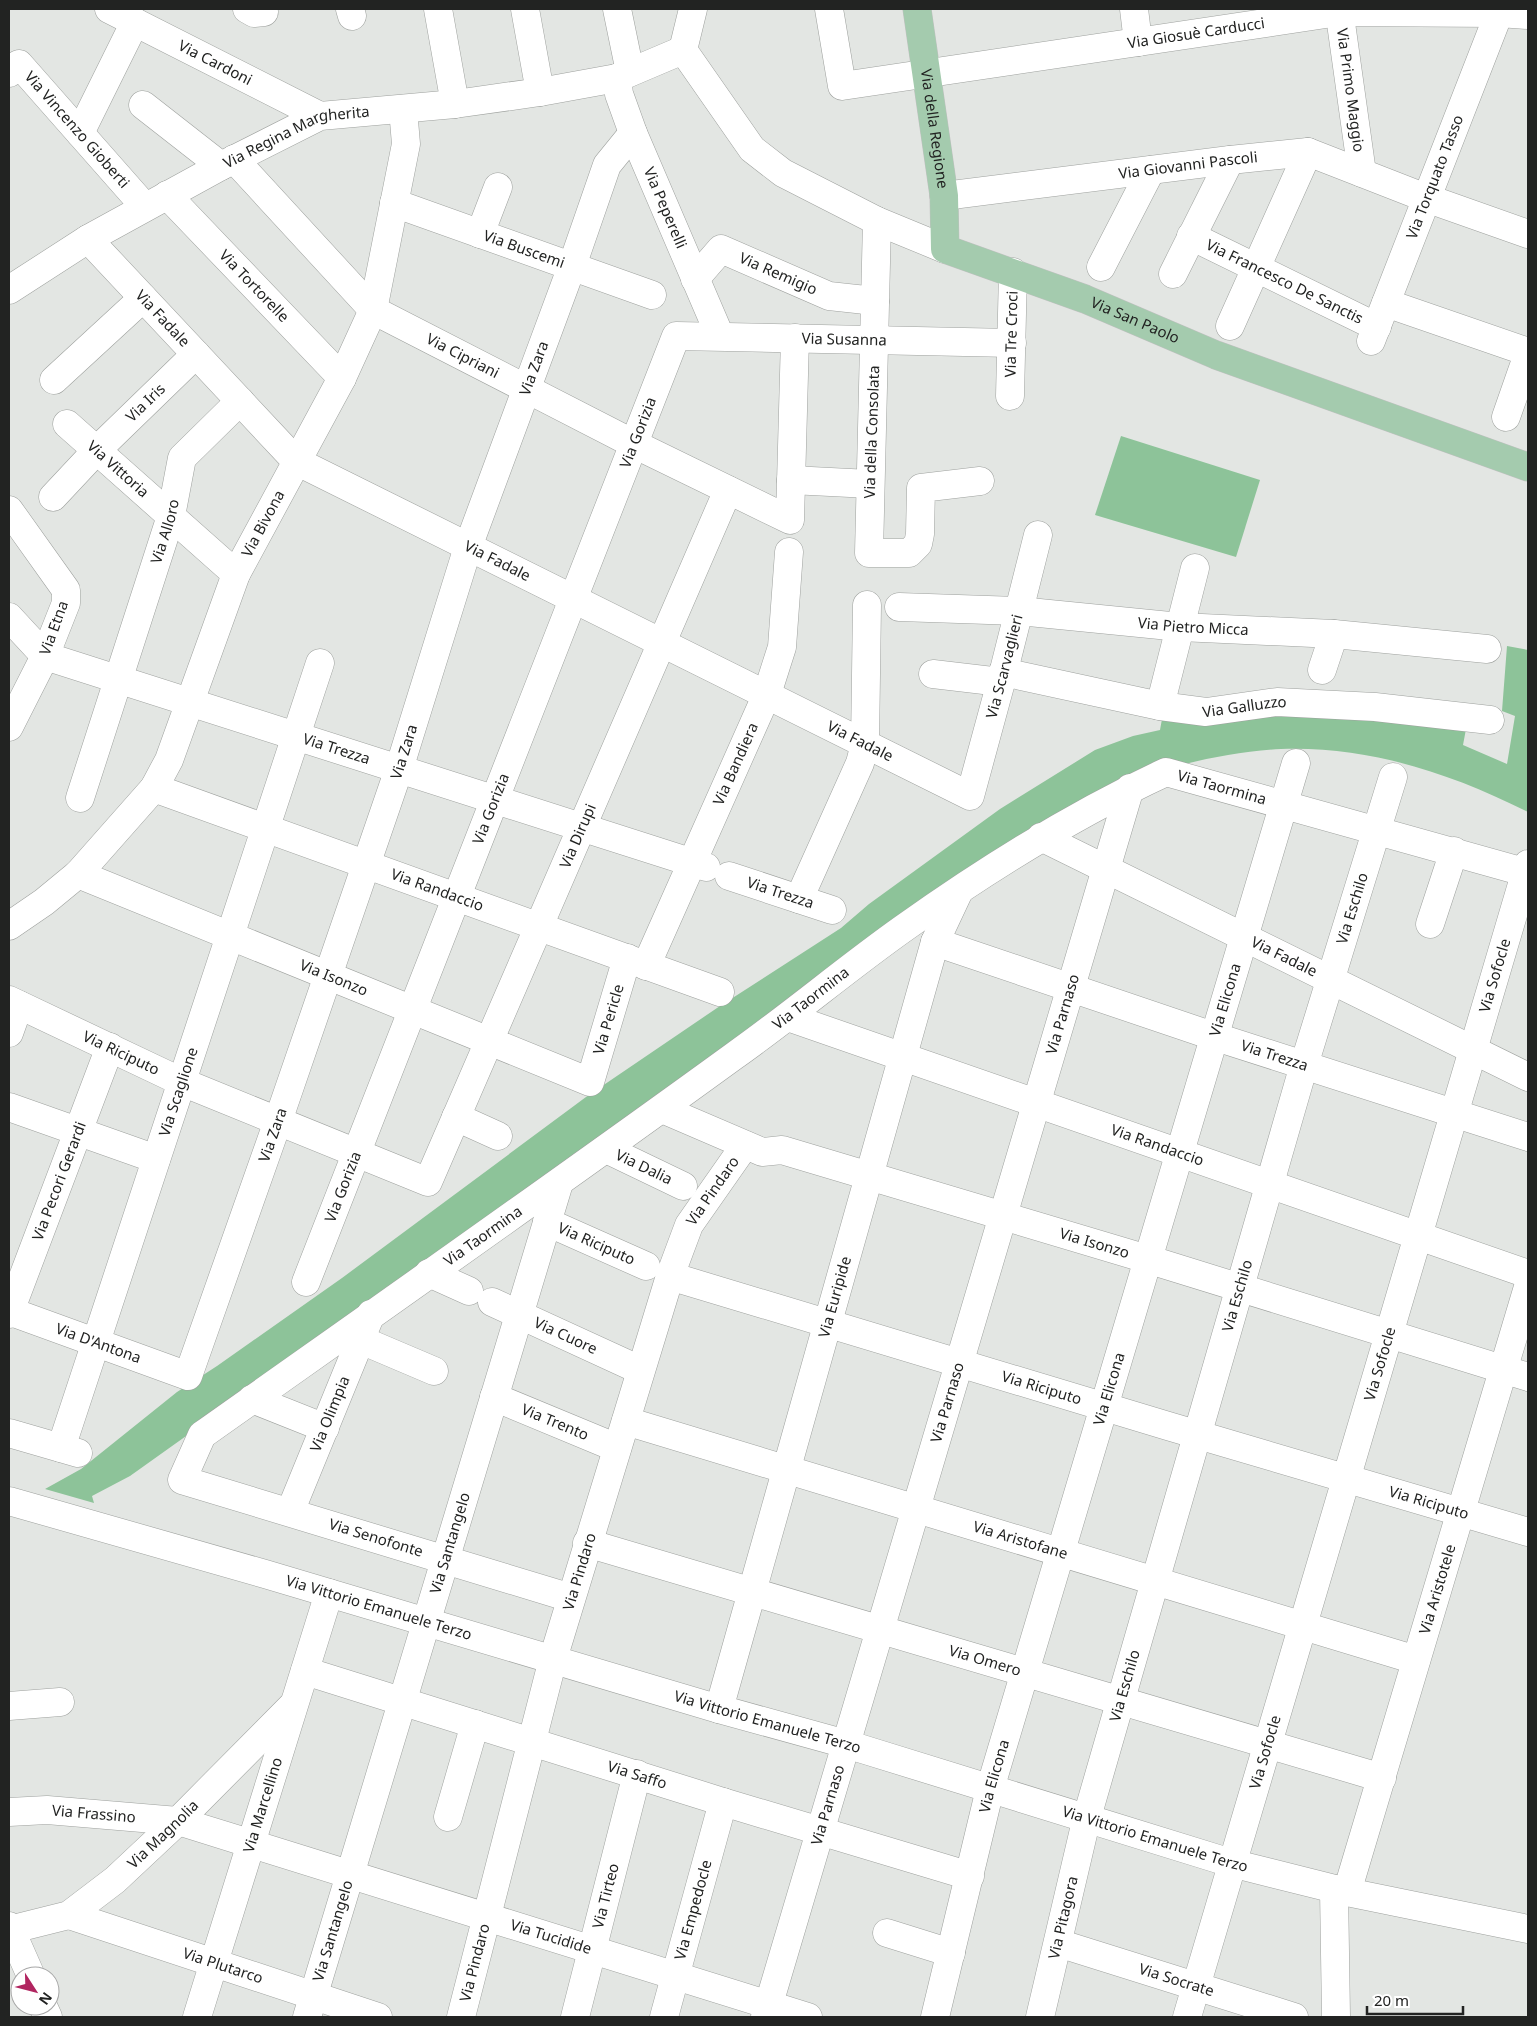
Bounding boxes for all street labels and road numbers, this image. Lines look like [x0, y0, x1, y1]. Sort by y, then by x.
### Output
street label: Via Giosuè Carducci [1126, 12, 1266, 52]
street label: Via Primo Maggio [1333, 27, 1370, 153]
street label: Via Cardoni [175, 35, 256, 89]
street label: Via Vincenzo Gioberti [21, 66, 135, 192]
street label: Via della Regione [917, 67, 954, 190]
street label: Via Regina Margherita [220, 101, 370, 172]
street label: Via Torquato Tasso [1401, 112, 1467, 242]
street label: Via Giovanni Pascoli [1117, 146, 1258, 183]
street label: Via Peperelli [640, 164, 692, 251]
street label: Via Buscemi [481, 225, 568, 272]
street label: Via Francesco De Sanctis [1203, 234, 1367, 328]
street label: Via Tortorelle [215, 245, 294, 326]
street label: Via Remigio [736, 247, 821, 299]
street label: Via Fadale [132, 285, 195, 351]
street label: Via Tre Croci [999, 290, 1022, 378]
street label: Via San Paolo [1088, 292, 1183, 347]
street label: Via Cipriani [423, 328, 503, 382]
street label: Via Susanna [801, 328, 887, 349]
street label: Via Zara [514, 338, 552, 398]
street label: Via della Consolata [859, 365, 883, 499]
street label: Via Iris [121, 378, 169, 426]
street label: Via Gorizia [614, 394, 660, 471]
street label: Via Vittoria [83, 436, 154, 501]
street label: Via Bivona [236, 486, 289, 560]
street label: Via Alloro [145, 497, 183, 566]
street label: Via Fadale [461, 535, 534, 585]
street label: Via Etna [34, 598, 72, 658]
street label: Via Scarvaglieri [981, 612, 1027, 721]
street label: Via Pietro Micca [1137, 612, 1249, 639]
street label: Via Galluzzo [1201, 691, 1287, 721]
street label: Via Fadale [824, 716, 897, 765]
street label: Via Bandiera [708, 719, 762, 808]
street label: Via Zara [385, 722, 421, 782]
street label: Via Trezza [301, 728, 373, 768]
street label: Via Taormina [1175, 765, 1269, 809]
street label: Via Gorizia [467, 770, 513, 847]
street label: Via Dirupi [554, 800, 600, 871]
street label: Via Randaccio [388, 863, 487, 915]
street label: Via Eschilo [1331, 870, 1372, 946]
street label: Via Trezza [744, 872, 817, 912]
street label: Via Fadale [1248, 931, 1321, 981]
street label: Via Sofocle [1474, 936, 1514, 1015]
street label: Via Isonzo [297, 954, 371, 1000]
street label: Via Elicona [1204, 961, 1245, 1039]
street label: Via Taormina [768, 962, 853, 1033]
street label: Via Parnaso [1040, 971, 1083, 1057]
street label: Via Pericle [588, 982, 628, 1057]
street label: Via Riciputo [80, 1025, 163, 1079]
street label: Via Trezza [1239, 1035, 1311, 1075]
street label: Via Scaglione [153, 1044, 202, 1139]
street label: Via Zara [253, 1105, 291, 1165]
street label: Via Pecori Gerardi [27, 1118, 90, 1243]
street label: Via Randaccio [1108, 1119, 1207, 1170]
street label: Via Dalia [613, 1144, 676, 1188]
street label: Via Gorizia [319, 1148, 365, 1225]
street label: Via Pindaro [681, 1152, 743, 1229]
street label: Via Taormina [439, 1201, 526, 1270]
street label: Via Riciputo [555, 1217, 639, 1269]
street label: Via Isonzo [1057, 1222, 1132, 1262]
street label: Via Euripide [813, 1254, 855, 1340]
street label: Via Eschilo [1217, 1257, 1256, 1334]
street label: Via Cuore [531, 1312, 601, 1358]
street label: Via D'Antona [53, 1318, 144, 1367]
street label: Via Sofocle [1359, 1324, 1400, 1403]
street label: Via Elicona [1088, 1350, 1129, 1428]
street label: Via Parnaso [925, 1360, 968, 1445]
street label: Via Riciputo [999, 1365, 1084, 1408]
street label: Via Olimpia [305, 1373, 354, 1454]
street label: Via Trento [519, 1399, 592, 1444]
street label: Via Riciputo [1387, 1481, 1472, 1523]
street label: Via Santangelo [424, 1490, 474, 1596]
street label: Via Senofonte [327, 1513, 426, 1561]
street label: Via Aristofane [971, 1516, 1070, 1563]
street label: Via Pindaro [557, 1530, 600, 1613]
street label: Via Aristotele [1414, 1542, 1459, 1636]
street label: Via Vittorio Emanuele Terzo [284, 1570, 475, 1644]
street label: Via Omero [947, 1640, 1024, 1680]
street label: Via Eschilo [1104, 1647, 1144, 1724]
street label: Via Vittorio Emanuele Terzo [672, 1685, 864, 1757]
street label: Via Sofocle [1244, 1713, 1285, 1791]
street label: Via Elicona [974, 1737, 1013, 1815]
street label: Via Marcellino [238, 1755, 286, 1855]
street label: Via Saffo [605, 1755, 670, 1793]
street label: Via Parnaso [806, 1762, 848, 1847]
street label: Via Magnolia [123, 1795, 202, 1872]
street label: Via Frassino [51, 1799, 137, 1826]
street label: Via Vittorio Emanuele Terzo [1060, 1800, 1250, 1876]
street label: Via Empedocle [669, 1857, 716, 1962]
street label: Via Tirteo [587, 1861, 623, 1930]
street label: Via Pitagora [1043, 1874, 1082, 1961]
street label: Via Santangelo [307, 1877, 357, 1984]
street label: Via Tucidide [508, 1914, 594, 1958]
street label: Via Pindaro [454, 1921, 494, 2004]
street label: Via Plutarco [180, 1942, 266, 1987]
street label: Via Socrate [1136, 1958, 1217, 2000]

